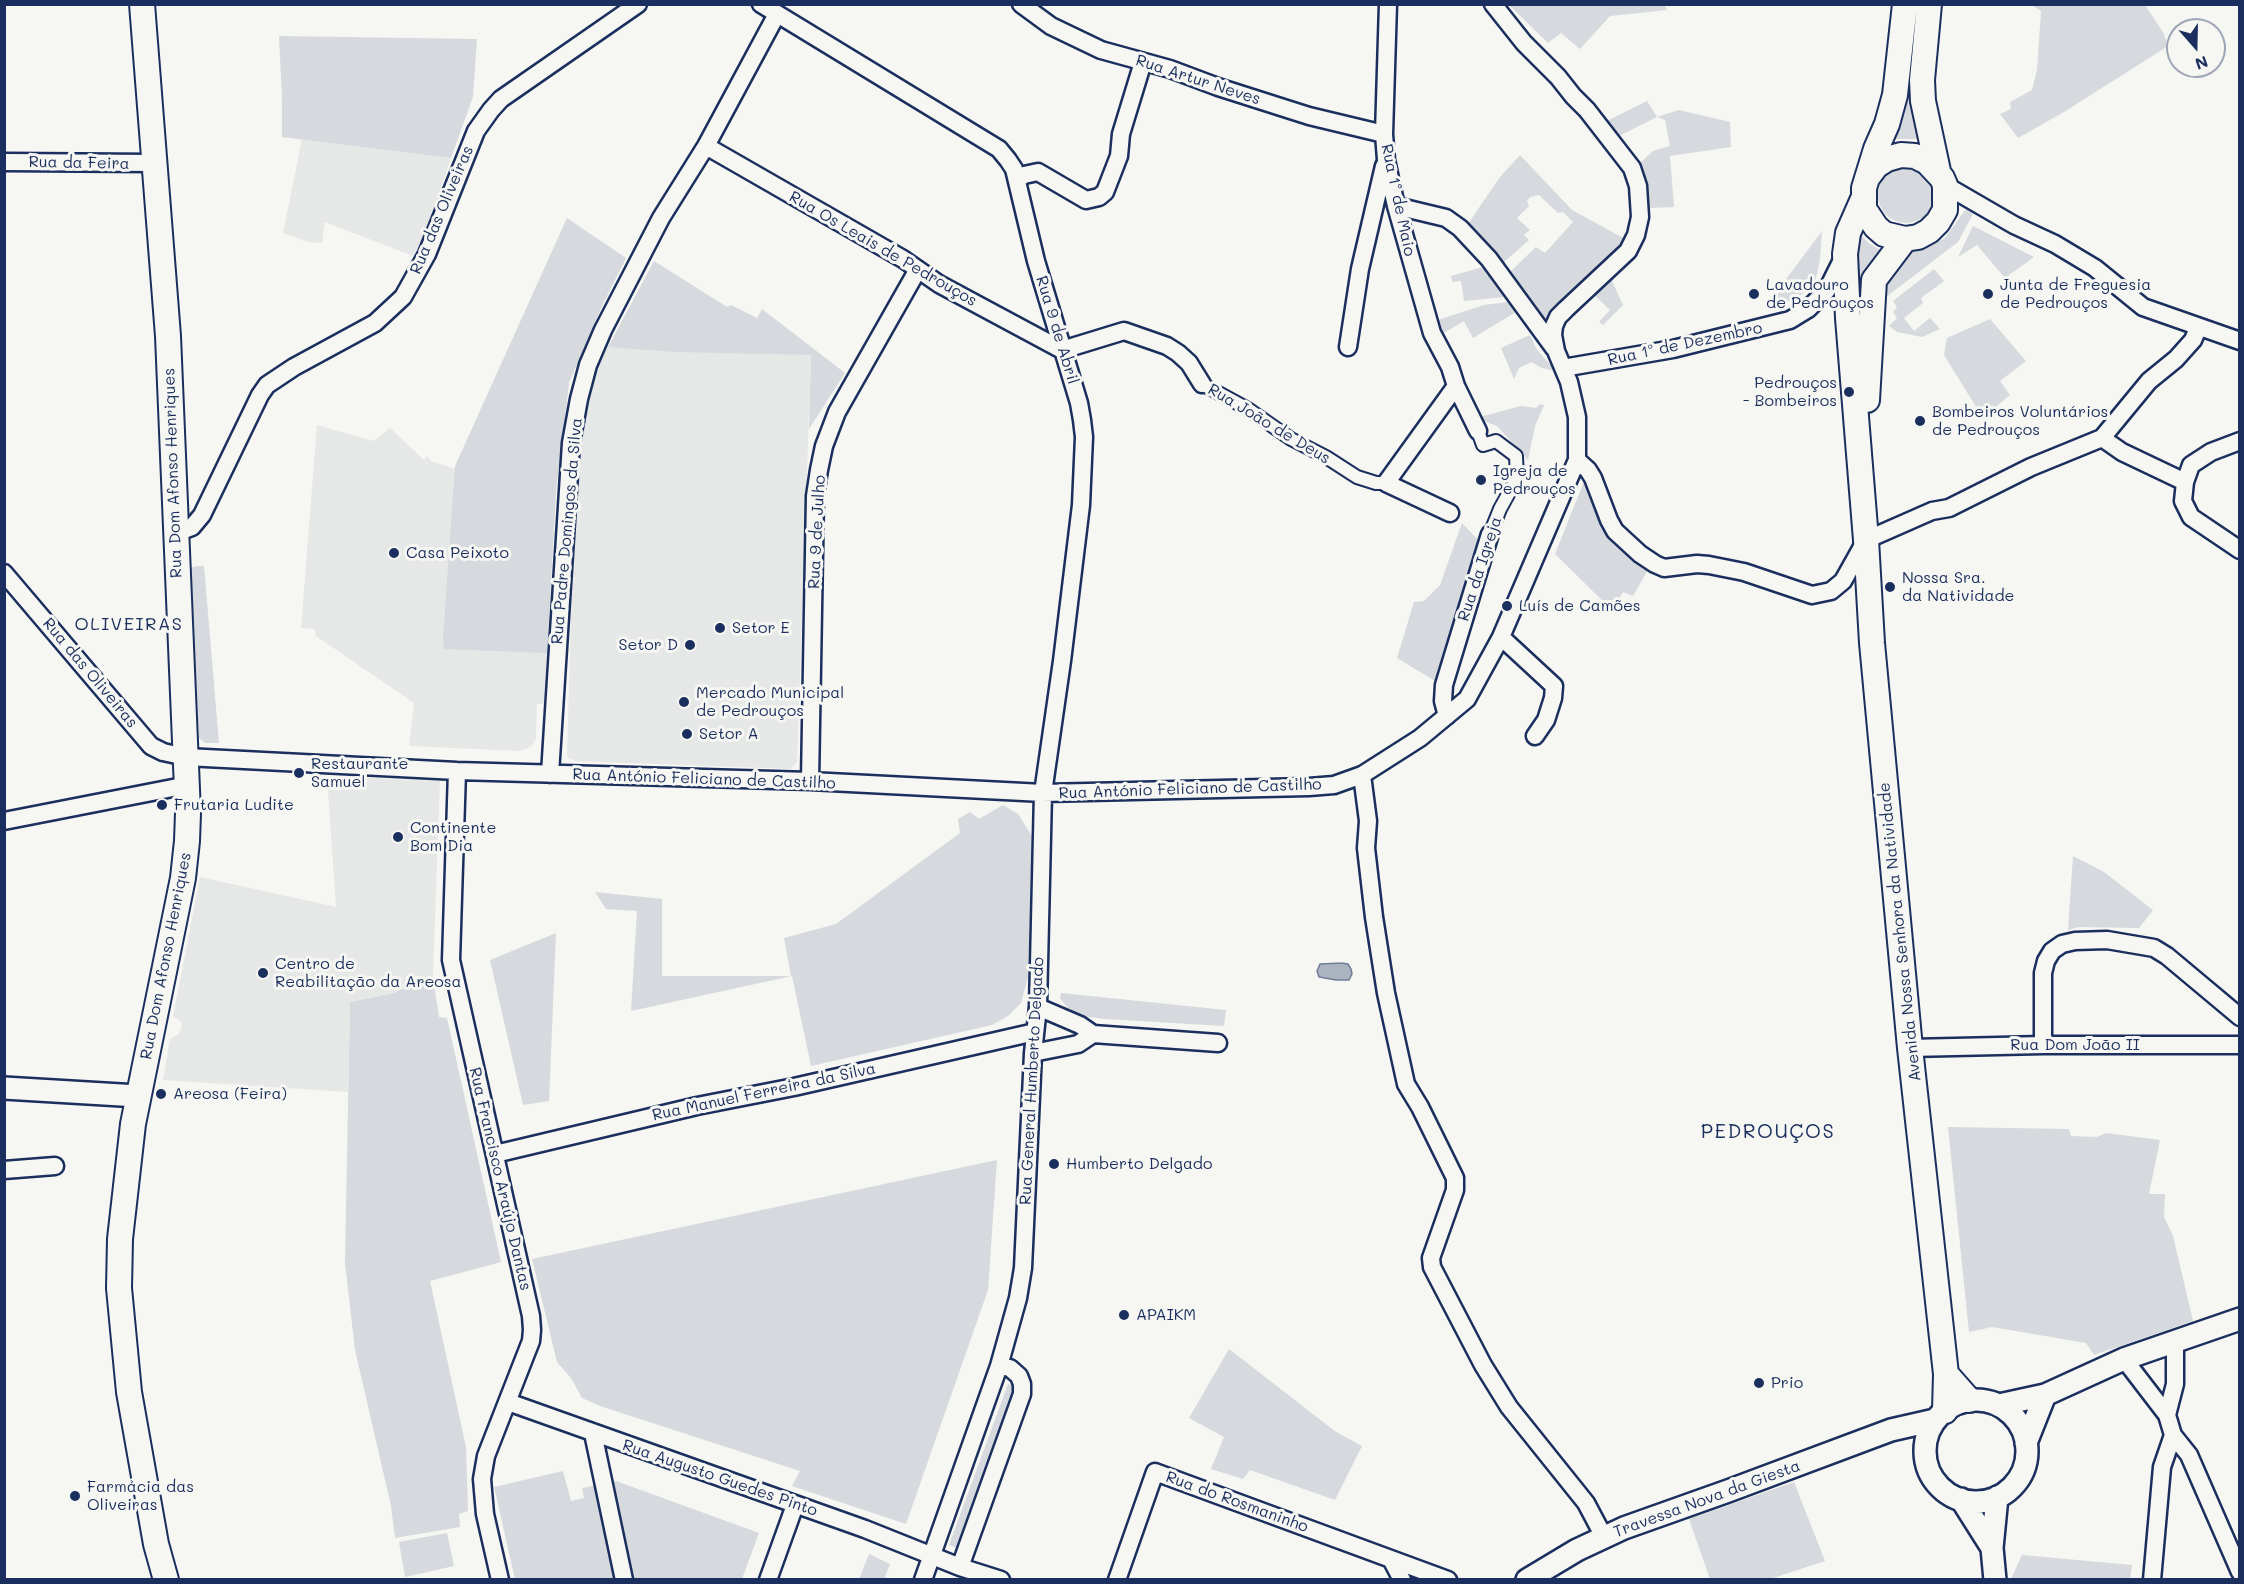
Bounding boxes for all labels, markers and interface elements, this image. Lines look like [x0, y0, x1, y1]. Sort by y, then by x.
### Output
north arrow [2166, 18, 2226, 78]
street label: Rua Artur Neves [1133, 51, 1263, 109]
text: N [2192, 52, 2211, 75]
street label: Rua 1º de Maio [1377, 142, 1419, 258]
street label: Rua das Oliveiras [406, 143, 478, 277]
street label: Rua da Feira [28, 153, 130, 173]
street label: Rua Os Leais de Pedrouços [786, 187, 980, 311]
street label: Rua 9 de Abril [1031, 274, 1083, 386]
place label: Lavadouro de Pedrouços [1766, 275, 1874, 313]
place label: Junta de Freguesia de Pedrouços [2000, 275, 2151, 313]
marker: Lavadouro de Pedrouços [1747, 287, 1761, 301]
marker: Junta de Freguesia de Pedrouços [1981, 287, 1995, 301]
street label: Rua 1º de Dezembro [1606, 318, 1764, 370]
street label: Rua Dom Afonso Henriques [160, 368, 186, 578]
place label: Pedrouços - Bombeiros [1743, 373, 1837, 411]
street label: Rua João de Deus [1204, 380, 1334, 468]
marker: Pedrouços - Bombeiros [1842, 385, 1856, 399]
place label: Bombeiros Voluntários de Pedrouços [1932, 402, 2108, 440]
marker: Bombeiros Voluntários de Pedrouços [1913, 414, 1927, 428]
street label: Rua Padre Domingos da Silva [548, 417, 586, 645]
place label: Igreja de Pedrouços [1493, 461, 1576, 499]
marker: Igreja de Pedrouços [1474, 473, 1488, 487]
street label: Rua 9 de Julho [804, 475, 830, 589]
street label: Rua da Igreja [1454, 514, 1506, 624]
place label: Casa Peixoto [406, 543, 509, 563]
marker: Casa Peixoto [387, 546, 401, 560]
place label: Nossa Sra. da Natividade [1902, 568, 2014, 606]
marker: Nossa Sra. da Natividade [1883, 580, 1897, 594]
place label: Luís de Camões [1519, 596, 1641, 616]
marker: Luís de Camões [1500, 599, 1514, 613]
district label: OLIVEIRAS [74, 613, 184, 635]
street label: Rua das Oliveiras [38, 614, 142, 732]
place label: Setor E [732, 618, 790, 638]
marker: Setor E [713, 621, 727, 635]
place label: Setor D [618, 635, 678, 655]
marker: Setor D [683, 638, 697, 652]
place label: Mercado Municipal de Pedrouços [696, 683, 844, 721]
marker: Mercado Municipal de Pedrouços [677, 695, 691, 709]
place label: Setor A [699, 724, 759, 744]
marker: Setor A [680, 727, 694, 741]
place label: Restaurante Samuel [311, 754, 409, 792]
street label: Rua António Feliciano de Castilho [572, 765, 836, 793]
marker: Restaurante Samuel [292, 766, 306, 780]
street label: Rua António Feliciano de Castilho [1058, 775, 1322, 803]
street label: Avenida Nossa Senhora da Natividade [1875, 782, 1925, 1082]
place label: Frutaria Ludite [174, 795, 294, 815]
marker: Frutaria Ludite [155, 798, 169, 812]
place label: Continente Bom Dia [410, 818, 496, 856]
marker: Continente Bom Dia [391, 830, 405, 844]
street label: Rua Dom Afonso Henriques [137, 851, 195, 1061]
place label: Centro de Reabilitação da Areosa [275, 954, 462, 992]
street label: Rua General Humberto Delgado [1016, 957, 1048, 1205]
marker: Centro de Reabilitação da Areosa [256, 966, 270, 980]
street label: Rua Dom João II [2010, 1035, 2140, 1055]
street label: Rua Manuel Ferreira da Silva [651, 1059, 877, 1125]
street label: Rua Francisco Araújo Dantas [465, 1066, 535, 1292]
place label: Areosa (Feira) [173, 1084, 287, 1104]
marker: Areosa (Feira) [154, 1087, 168, 1101]
district label: PEDROUÇOS [1701, 1120, 1835, 1144]
place label: Humberto Delgado [1066, 1154, 1212, 1174]
marker: Humberto Delgado [1047, 1157, 1061, 1171]
place label: APAIKM [1136, 1305, 1196, 1325]
marker: APAIKM [1117, 1308, 1131, 1322]
place label: Prio [1771, 1373, 1803, 1393]
marker: Prio [1752, 1376, 1766, 1390]
street label: Rua Augusto Guedes Pinto [620, 1436, 820, 1520]
street label: Travessa Nova da Giesta [1611, 1456, 1803, 1542]
street label: Rua do Rosmaninho [1163, 1467, 1311, 1537]
place label: Farmácia das Oliveiras [87, 1477, 194, 1515]
marker: Farmácia das Oliveiras [68, 1489, 82, 1503]

